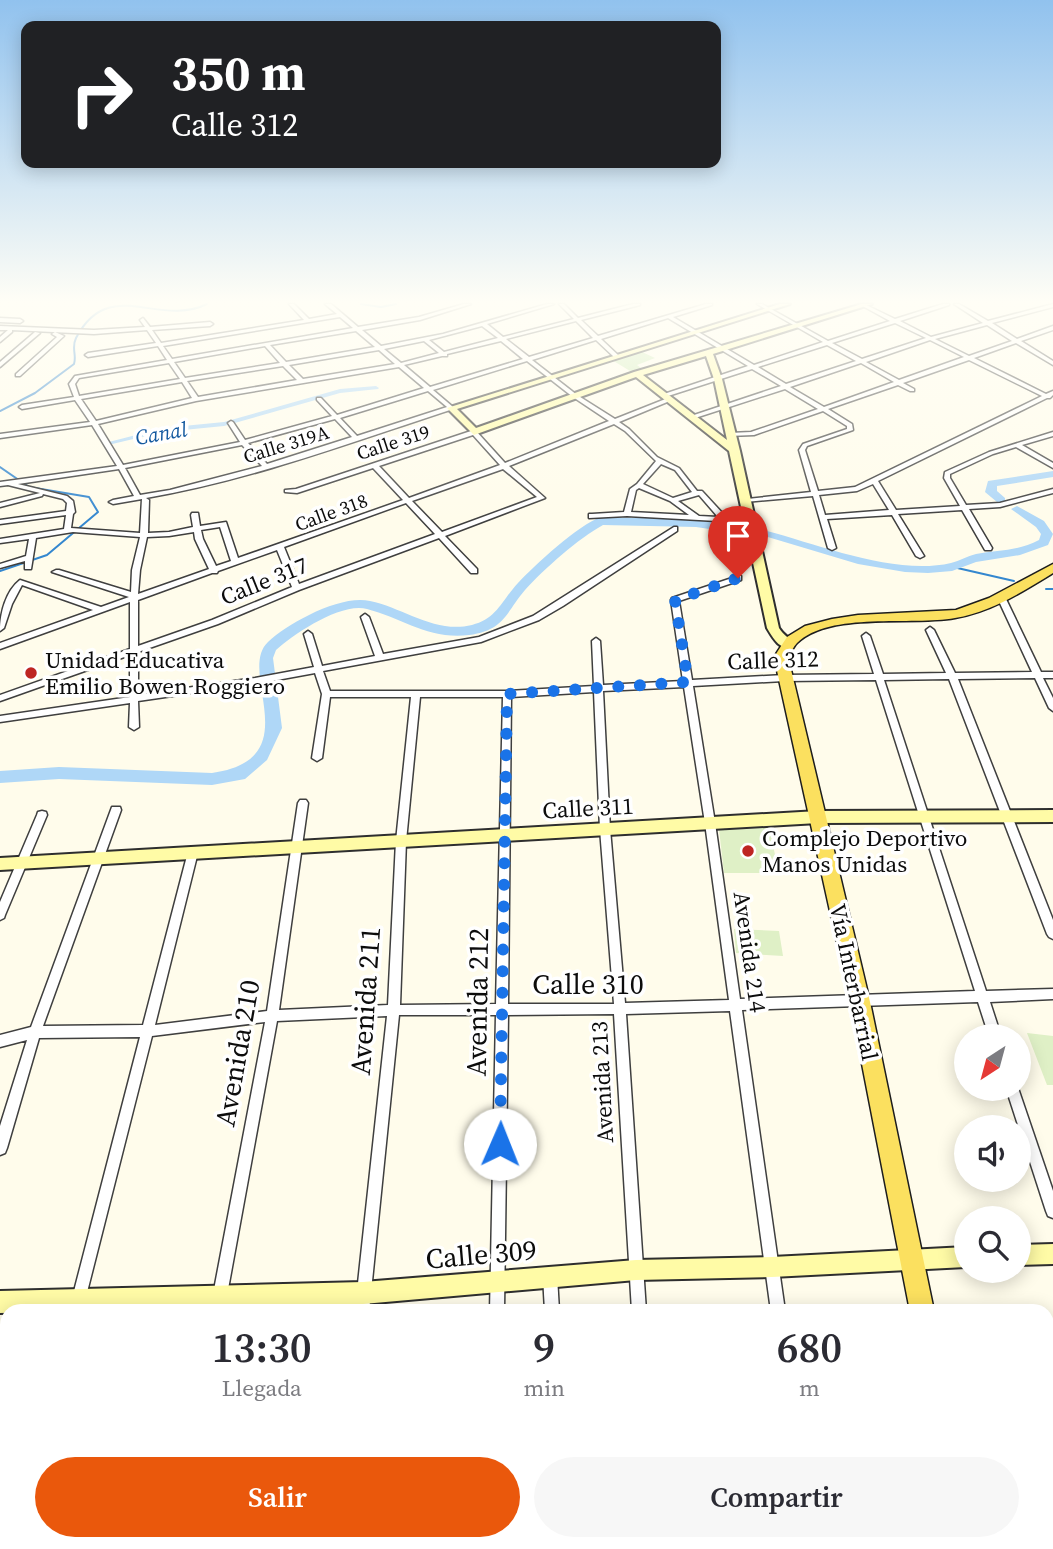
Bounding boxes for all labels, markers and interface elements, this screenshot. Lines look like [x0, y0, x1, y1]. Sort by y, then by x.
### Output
text: 350 m [171, 39, 306, 106]
icon: right [56, 49, 147, 140]
text: Calle 312 [171, 103, 298, 147]
water label: Canal [133, 414, 189, 452]
street label: Calle 319 [353, 418, 433, 466]
street label: Calle 319A [240, 419, 332, 469]
street label: Calle 318 [291, 487, 371, 537]
pin [708, 506, 768, 578]
icon: arrive [719, 517, 757, 555]
street label: Calle 317 [216, 549, 312, 613]
street label: Calle 312 [727, 642, 819, 678]
place label: Unidad Educativa Emilio Bowen Roggiero [45, 644, 285, 702]
marker: Unidad Educativa Emilio Bowen Roggiero [23, 665, 39, 681]
street label: Calle 311 [541, 790, 635, 826]
place label: Complejo Deportivo Manos Unidas [762, 822, 967, 880]
marker: Complejo Deportivo Manos Unidas [740, 843, 756, 859]
street label: Avenida 214 [726, 889, 774, 1015]
street label: Vía Interbarrial [822, 901, 886, 1063]
street label: Avenida 211 [341, 926, 389, 1076]
street label: Avenida 212 [457, 927, 497, 1077]
street label: Calle 310 [532, 965, 644, 1003]
street label: Avenida 210 [205, 977, 269, 1129]
street label: Avenida 213 [583, 1020, 621, 1144]
north arrow [954, 1024, 1031, 1101]
map controls [954, 1024, 1031, 1283]
position arrow [463, 1107, 537, 1181]
button: sound [954, 1115, 1031, 1192]
button: search [954, 1206, 1031, 1283]
street label: Calle 309 [424, 1230, 538, 1278]
text: 13:30 [212, 1318, 312, 1376]
text: 9 [533, 1318, 555, 1376]
text: 680 [777, 1318, 842, 1376]
text: Llegada [222, 1372, 302, 1404]
text: min [523, 1372, 565, 1404]
text: m [799, 1372, 820, 1404]
button: Salir [35, 1457, 520, 1537]
button: Compartir [534, 1457, 1019, 1537]

